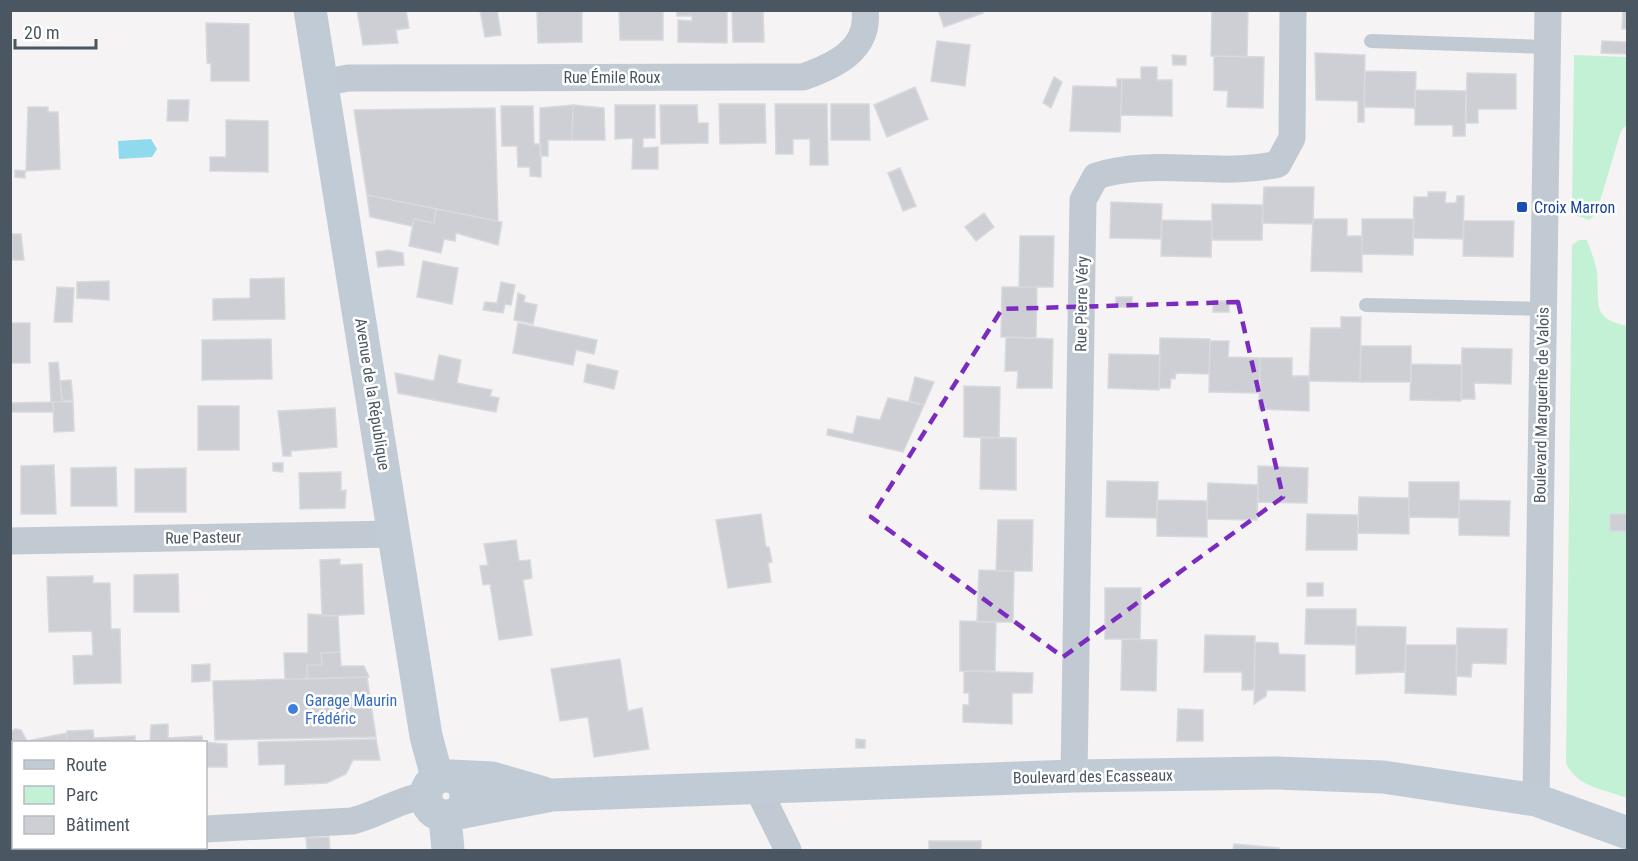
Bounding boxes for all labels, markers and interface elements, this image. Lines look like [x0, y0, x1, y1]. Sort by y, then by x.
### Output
scale bar [15, 12, 96, 50]
text: 20 m [24, 22, 59, 43]
street label: Rue Émile Roux [563, 68, 661, 87]
place label: Croix Marron [1534, 198, 1615, 217]
marker: Croix Marron [1515, 200, 1529, 214]
street label: Rue Pierre Véry [1071, 256, 1092, 352]
street label: Boulevard Marguerite de Valois [1530, 307, 1553, 503]
street label: Avenue de la République [351, 317, 394, 472]
street label: Rue Pasteur [165, 527, 241, 548]
place label: Garage Maurin Frédéric [305, 691, 397, 728]
marker: Garage Maurin Frédéric [286, 702, 300, 716]
legend [12, 741, 207, 849]
text: Route [66, 754, 107, 775]
street label: Boulevard des Ecasseaux [1013, 766, 1173, 787]
text: Parc [66, 784, 98, 805]
text: Bâtiment [66, 814, 130, 835]

